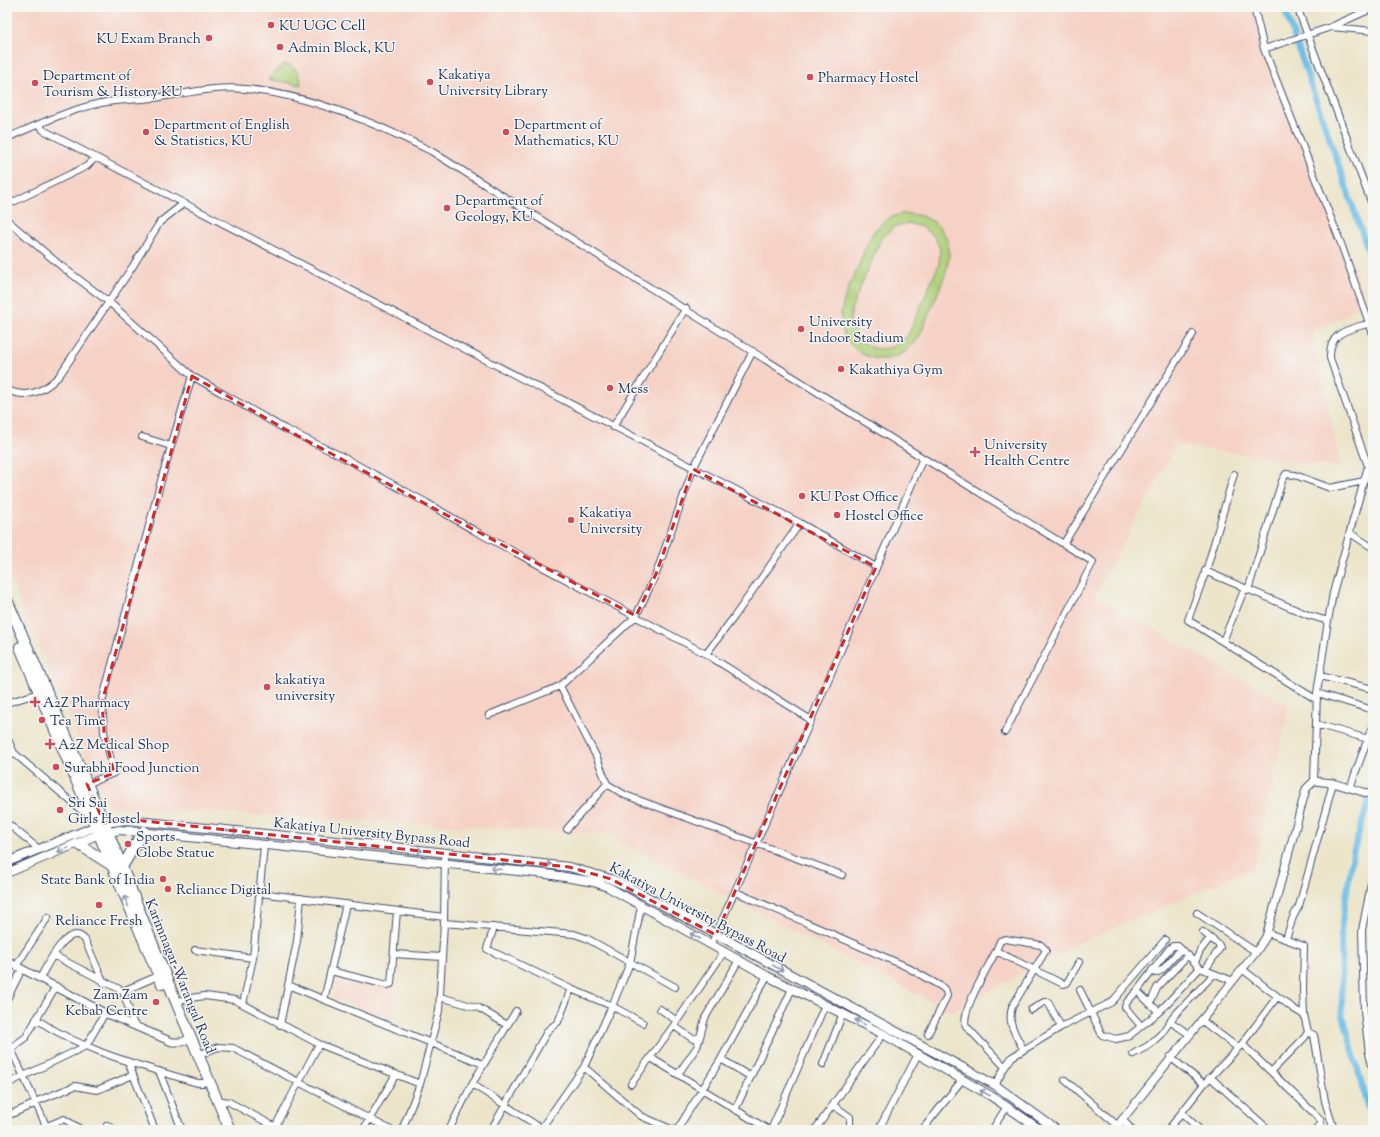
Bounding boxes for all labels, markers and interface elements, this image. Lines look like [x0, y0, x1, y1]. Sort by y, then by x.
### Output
place label: KU UGC Cell [279, 17, 366, 37]
marker: KU UGC Cell [266, 20, 276, 30]
place label: KU Exam Branch [96, 30, 201, 50]
marker: KU Exam Branch [204, 33, 214, 43]
place label: Admin Block, KU [288, 39, 396, 59]
marker: Admin Block, KU [275, 42, 285, 52]
place label: Kakatiya University Library [438, 66, 548, 102]
place label: Department of Tourism & History KU [43, 67, 183, 103]
place label: Pharmacy Hostel [818, 69, 919, 89]
marker: Pharmacy Hostel [805, 72, 815, 82]
marker: Kakatiya University Library [425, 77, 435, 87]
marker: Department of Tourism & History KU [30, 78, 40, 88]
place label: Department of English & Statistics, KU [154, 116, 290, 152]
place label: Department of Mathematics, KU [514, 116, 619, 152]
marker: Department of English & Statistics, KU [141, 127, 151, 137]
marker: Department of Mathematics, KU [501, 127, 511, 137]
place label: Department of Geology, KU [455, 192, 544, 228]
marker: Department of Geology, KU [442, 203, 452, 213]
place label: University Indoor Stadium [809, 313, 904, 349]
marker: University Indoor Stadium [796, 324, 806, 334]
place label: Kakathiya Gym [849, 361, 943, 381]
marker: Kakathiya Gym [836, 364, 846, 374]
place label: Mess [618, 380, 648, 400]
marker: Mess [605, 383, 615, 393]
place label: University Health Centre [984, 436, 1070, 472]
marker: University Health Centre [969, 446, 981, 458]
place label: KU Post Office [810, 488, 899, 508]
marker: KU Post Office [797, 491, 807, 501]
place label: Kakatiya University [579, 504, 642, 540]
place label: Hostel Office [845, 507, 923, 527]
marker: Hostel Office [832, 510, 842, 520]
marker: Kakatiya University [566, 515, 576, 525]
place label: kakatiya university [275, 671, 335, 707]
marker: kakatiya university [262, 682, 272, 692]
place label: A2Z Pharmacy [43, 694, 130, 714]
marker: A2Z Pharmacy [30, 697, 40, 707]
place label: Tea Time [50, 712, 106, 732]
marker: Tea Time [37, 715, 47, 725]
place label: A2Z Medical Shop [58, 736, 169, 756]
marker: A2Z Medical Shop [45, 739, 55, 749]
place label: Surabhi Food Junction [64, 759, 200, 779]
marker: Surabhi Food Junction [51, 762, 61, 772]
place label: Sri Sai Girls Hostel [68, 794, 140, 830]
marker: Sri Sai Girls Hostel [55, 805, 65, 815]
street label: Kakatiya University Bypass Road [273, 814, 471, 854]
one-way arrow [225, 827, 238, 835]
place label: Sports Globe Statue [136, 828, 215, 864]
marker: Sports Globe Statue [123, 839, 133, 849]
one-way arrow [58, 846, 70, 854]
one-way arrow [410, 846, 423, 854]
street label: Kakatiya University Bypass Road [605, 859, 789, 969]
one-way arrow [539, 861, 552, 868]
one-way arrow [490, 865, 503, 872]
place label: State Bank of India [41, 871, 156, 891]
marker: State Bank of India [158, 874, 168, 884]
place label: Reliance Digital [176, 881, 271, 901]
marker: Reliance Digital [163, 884, 173, 894]
one-way arrow [122, 895, 130, 907]
street label: Karimnagar-Warangal Road [139, 896, 219, 1057]
marker: Reliance Fresh [94, 900, 104, 910]
place label: Reliance Fresh [55, 912, 143, 932]
one-way arrow [689, 931, 701, 939]
one-way arrow [771, 965, 783, 972]
place label: Zam Zam Kebab Centre [65, 986, 148, 1022]
marker: Zam Zam Kebab Centre [151, 997, 161, 1007]
one-way arrow [854, 1018, 866, 1025]
one-way arrow [979, 1089, 991, 1096]

